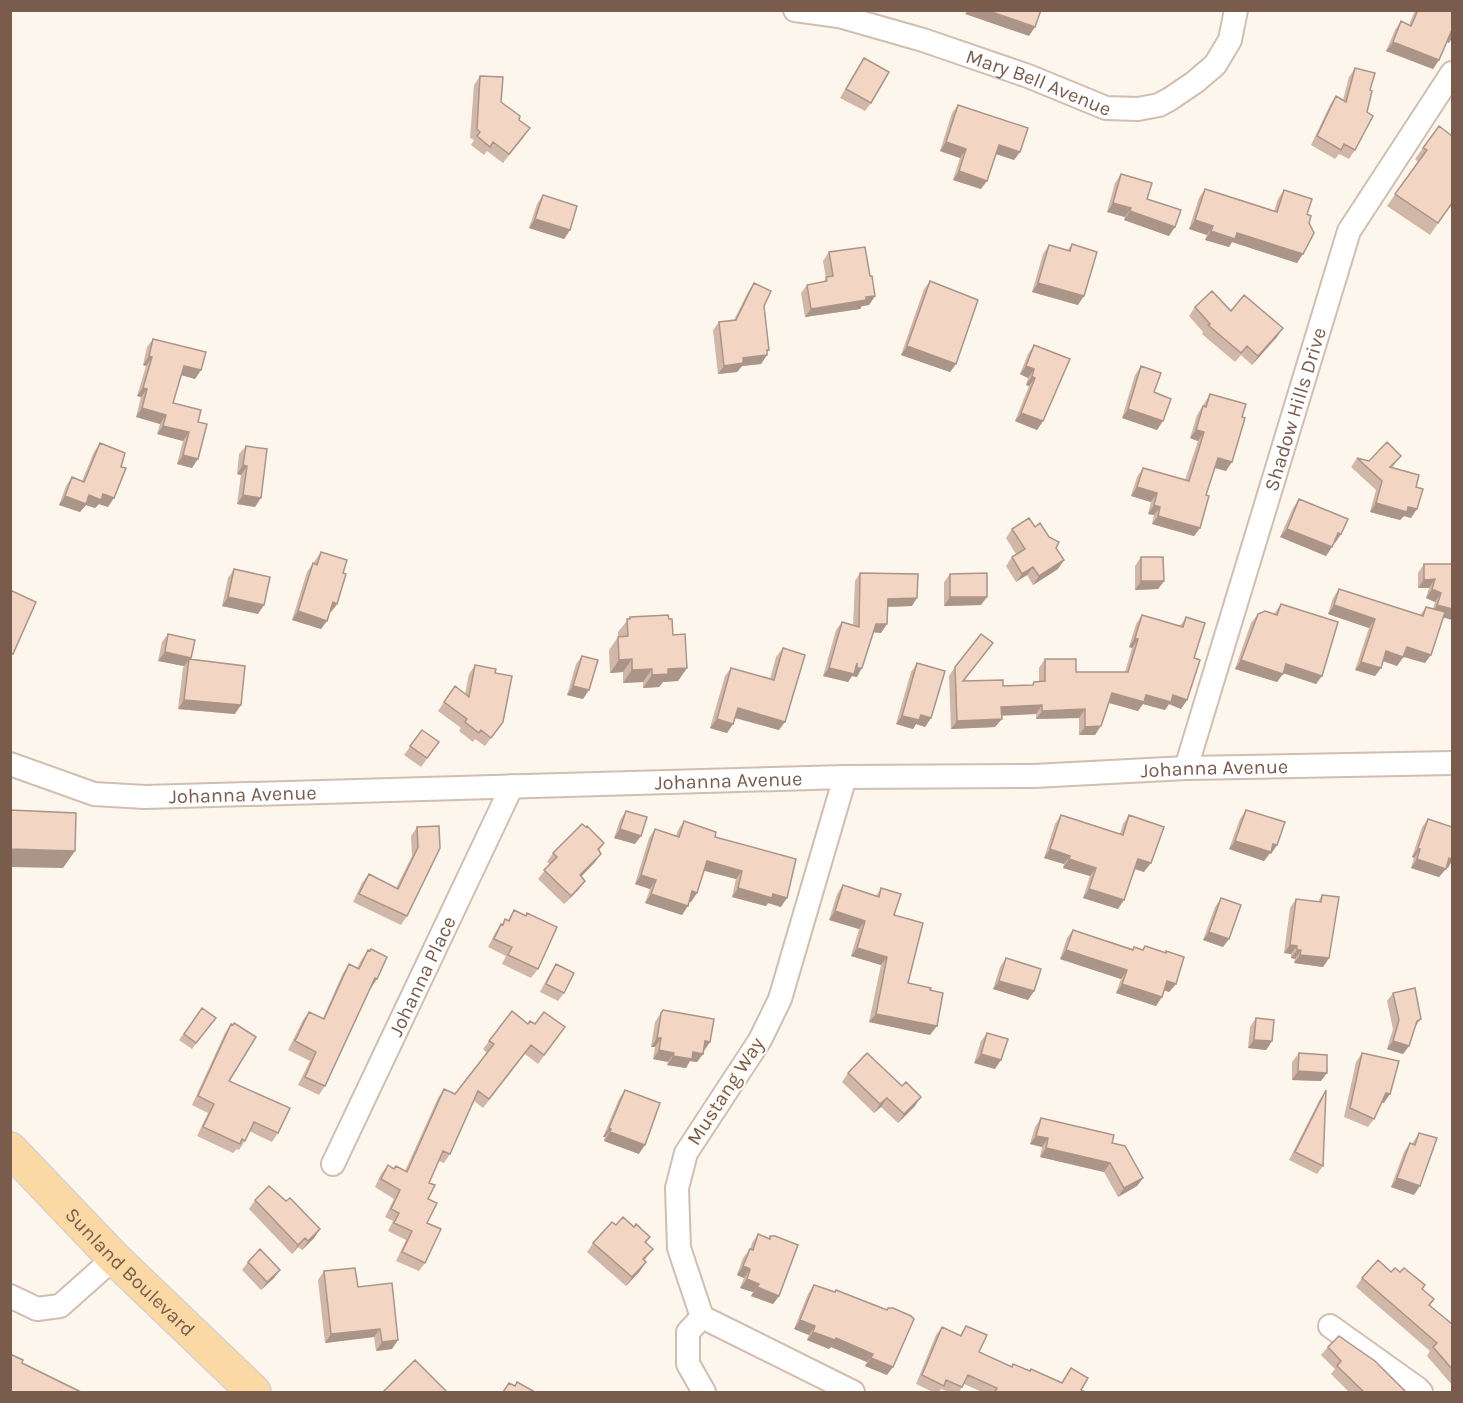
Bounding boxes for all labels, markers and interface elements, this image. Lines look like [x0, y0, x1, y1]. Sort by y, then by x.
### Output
street label: Mary Bell Avenue [963, 45, 1115, 121]
street label: Shadow Hills Drive [1260, 325, 1331, 494]
street label: Johanna Avenue [1140, 755, 1288, 782]
street label: Johanna Avenue [654, 767, 803, 794]
street label: Johanna Avenue [168, 781, 317, 808]
street label: Johanna Place [384, 912, 461, 1040]
street label: Mustang Way [682, 1033, 769, 1149]
street label: Sunland Boulevard [60, 1203, 200, 1341]

